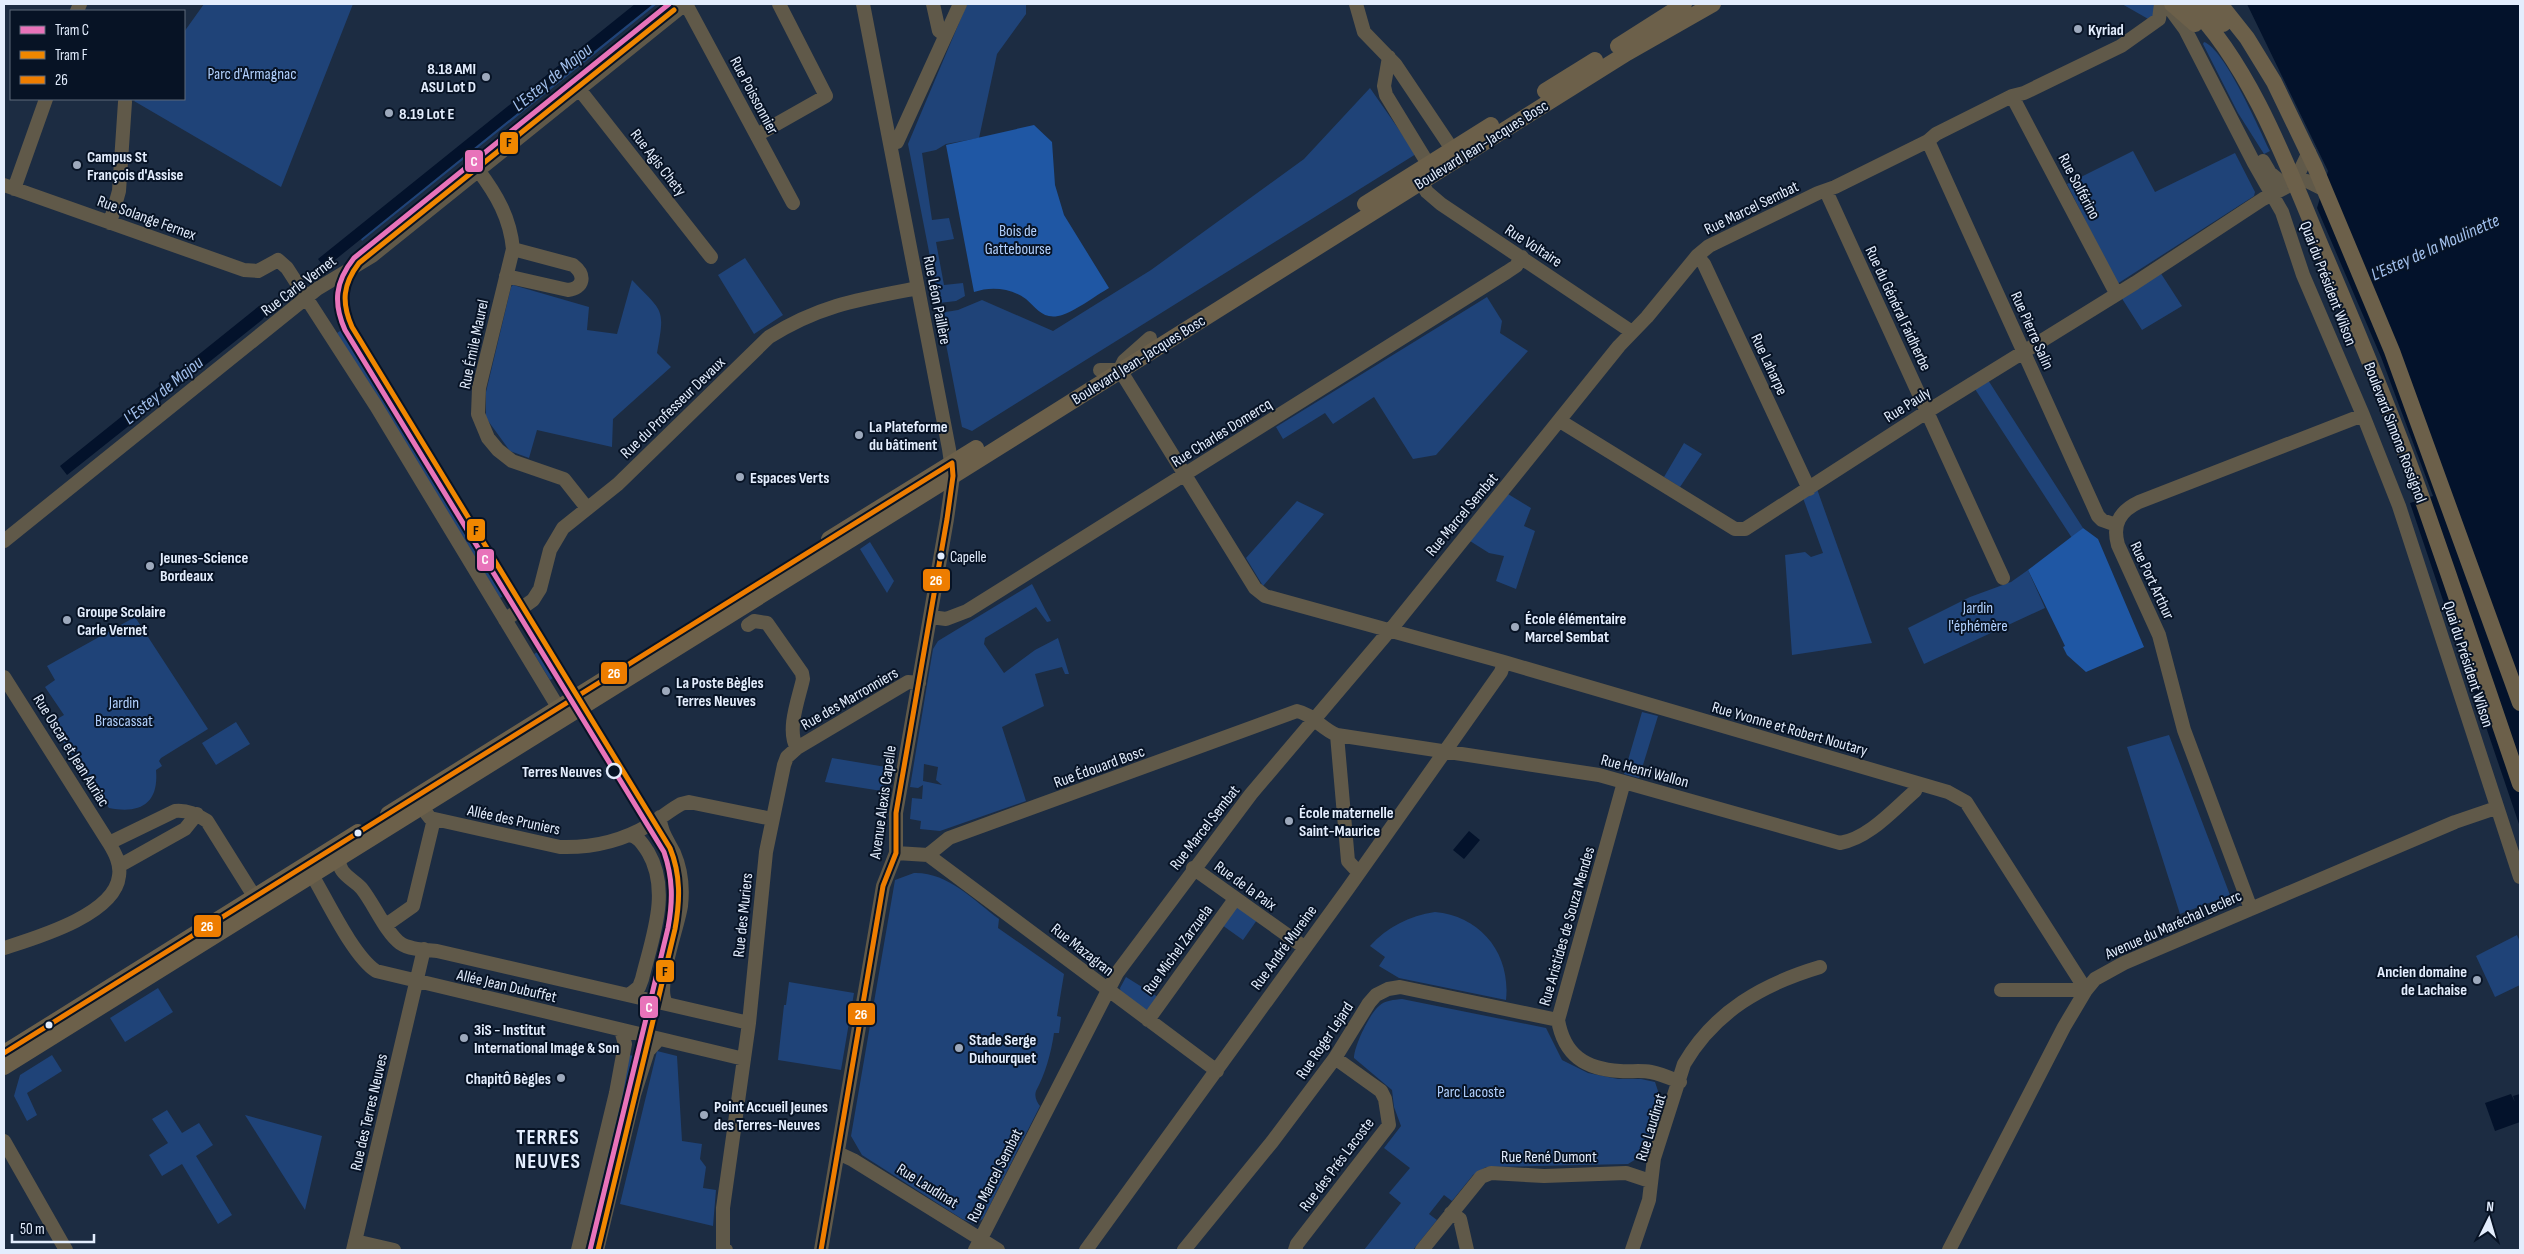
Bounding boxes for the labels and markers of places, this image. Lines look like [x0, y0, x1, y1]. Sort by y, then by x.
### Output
place label: Kyriad [2088, 21, 2124, 40]
marker: Kyriad [2072, 23, 2084, 35]
place label: 8.18 AMI ASU Lot D [420, 60, 476, 97]
marker: 8.18 AMI ASU Lot D [480, 71, 492, 83]
place label: 8.19 Lot E [399, 105, 455, 124]
marker: 8.19 Lot E [383, 107, 395, 119]
place label: Campus St François d'Assise [87, 148, 184, 185]
marker: Campus St François d'Assise [71, 159, 83, 171]
place label: La Plateforme du bâtiment [869, 418, 948, 455]
marker: La Plateforme du bâtiment [853, 429, 865, 441]
place label: Espaces Verts [750, 469, 829, 488]
marker: Espaces Verts [734, 471, 746, 483]
place label: Capelle [950, 548, 987, 567]
place label: Jeunes-Science Bordeaux [159, 549, 248, 586]
marker: Capelle [936, 551, 946, 561]
marker: Jeunes-Science Bordeaux [144, 560, 156, 572]
place label: Groupe Scolaire Carle Vernet [77, 603, 166, 640]
place label: École élémentaire Marcel Sembat [1525, 610, 1627, 647]
marker: Groupe Scolaire Carle Vernet [61, 614, 73, 626]
marker: École élémentaire Marcel Sembat [1509, 621, 1521, 633]
place label: La Poste Bègles Terres Neuves [676, 674, 764, 711]
marker: La Poste Bègles Terres Neuves [660, 685, 672, 697]
place label: Terres Neuves [522, 763, 602, 782]
marker: Terres Neuves [606, 763, 622, 779]
place label: École maternelle Saint-Maurice [1299, 804, 1394, 841]
marker: École maternelle Saint-Maurice [1283, 815, 1295, 827]
unlabelled marker [353, 828, 363, 838]
place label: Ancien domaine de Lachaise [2376, 963, 2467, 1000]
marker: Ancien domaine de Lachaise [2471, 974, 2483, 986]
unlabelled marker [44, 1020, 54, 1030]
place label: 3iS - Institut International Image & Son [474, 1021, 619, 1058]
place label: Stade Serge Duhourquet [969, 1031, 1037, 1068]
marker: 3iS - Institut International Image & Son [458, 1032, 470, 1044]
marker: Stade Serge Duhourquet [953, 1042, 965, 1054]
place label: ChapitÔ Bègles [465, 1070, 551, 1089]
marker: ChapitÔ Bègles [555, 1072, 567, 1084]
place label: Point Accueil Jeunes des Terres-Neuves [714, 1098, 828, 1135]
marker: Point Accueil Jeunes des Terres-Neuves [698, 1109, 710, 1121]

